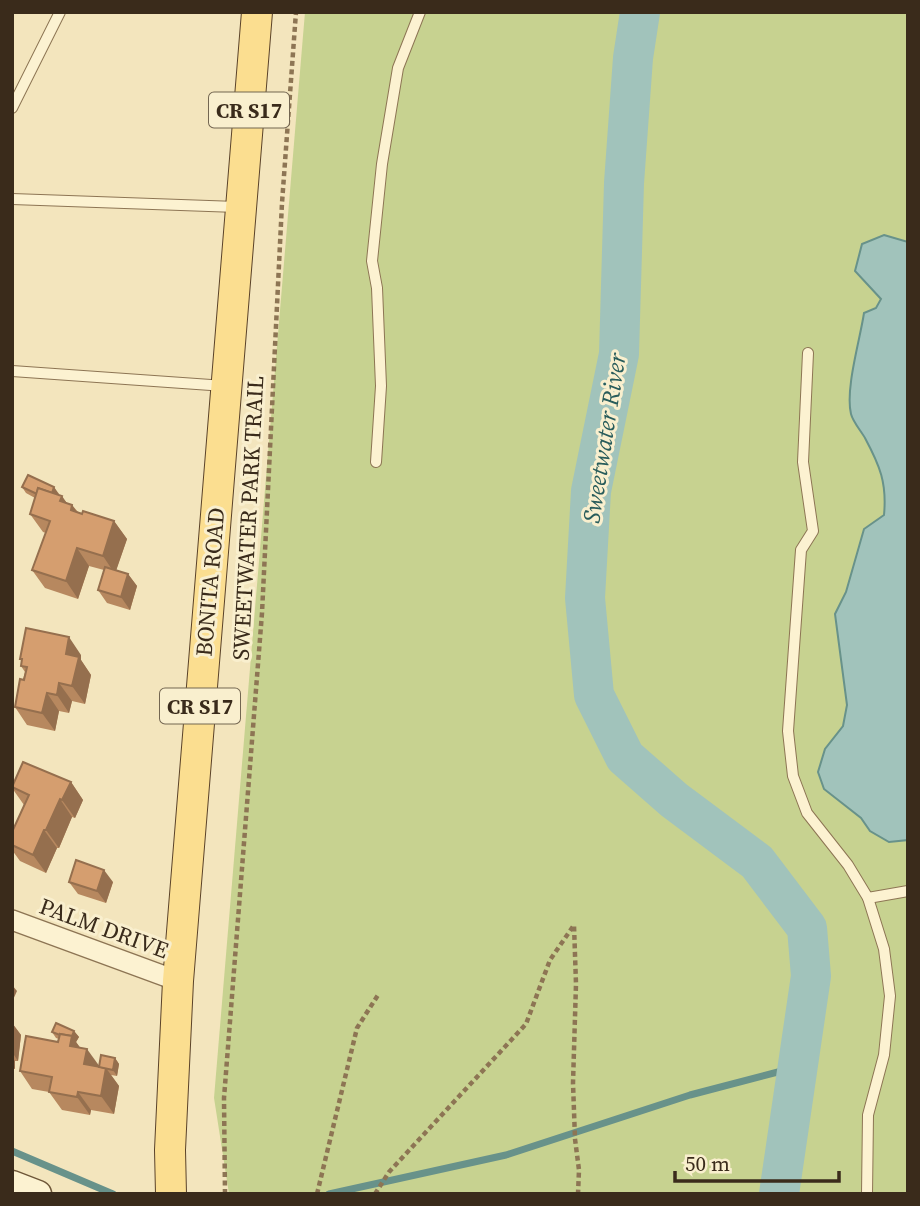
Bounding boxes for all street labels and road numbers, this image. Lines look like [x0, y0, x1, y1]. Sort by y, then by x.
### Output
road number: CR S17 [209, 92, 289, 128]
street label: SWEETWATER PARK TRAIL [225, 375, 271, 661]
street label: BONITA ROAD [188, 506, 232, 658]
road number: CR S17 [160, 688, 240, 724]
street label: PALM DRIVE [35, 890, 173, 966]

